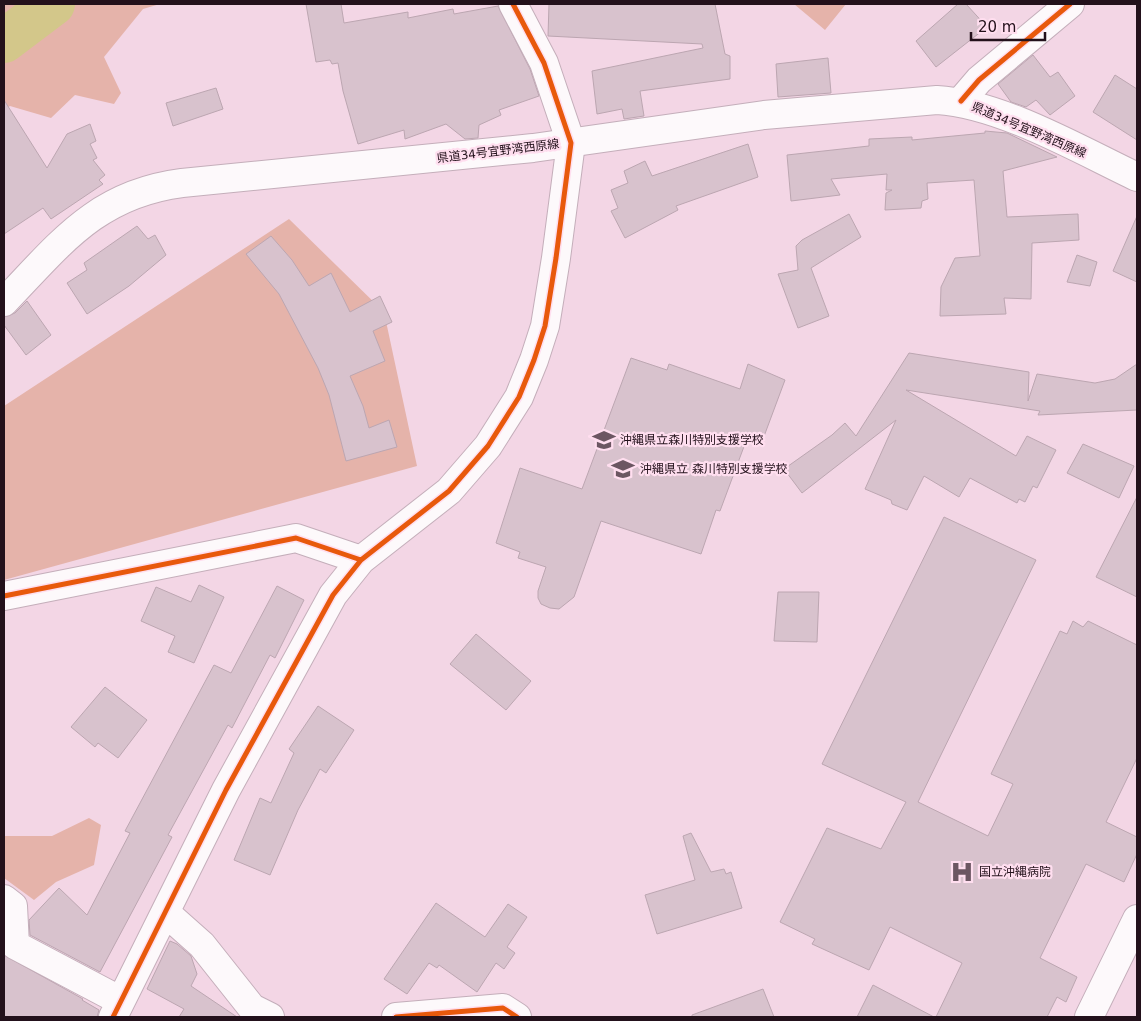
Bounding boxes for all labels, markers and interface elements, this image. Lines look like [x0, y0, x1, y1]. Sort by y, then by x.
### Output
scale bar [971, 10, 1045, 42]
text: 20 m [978, 18, 1016, 36]
street label: 県道34号宜野湾西原線 [970, 99, 1088, 161]
street label: 県道34号宜野湾西原線 [436, 137, 560, 165]
school or university icon: 沖縄県立森川特別支援学校 [591, 427, 617, 453]
place label: 沖縄県立森川特別支援学校 [620, 433, 764, 447]
school or university icon: 沖縄県立 森川特別支援学校 [610, 456, 636, 482]
place label: 沖縄県立 森川特別支援学校 [640, 462, 788, 476]
hospital icon: 国立沖縄病院 [949, 859, 975, 885]
place label: 国立沖縄病院 [979, 865, 1051, 879]

